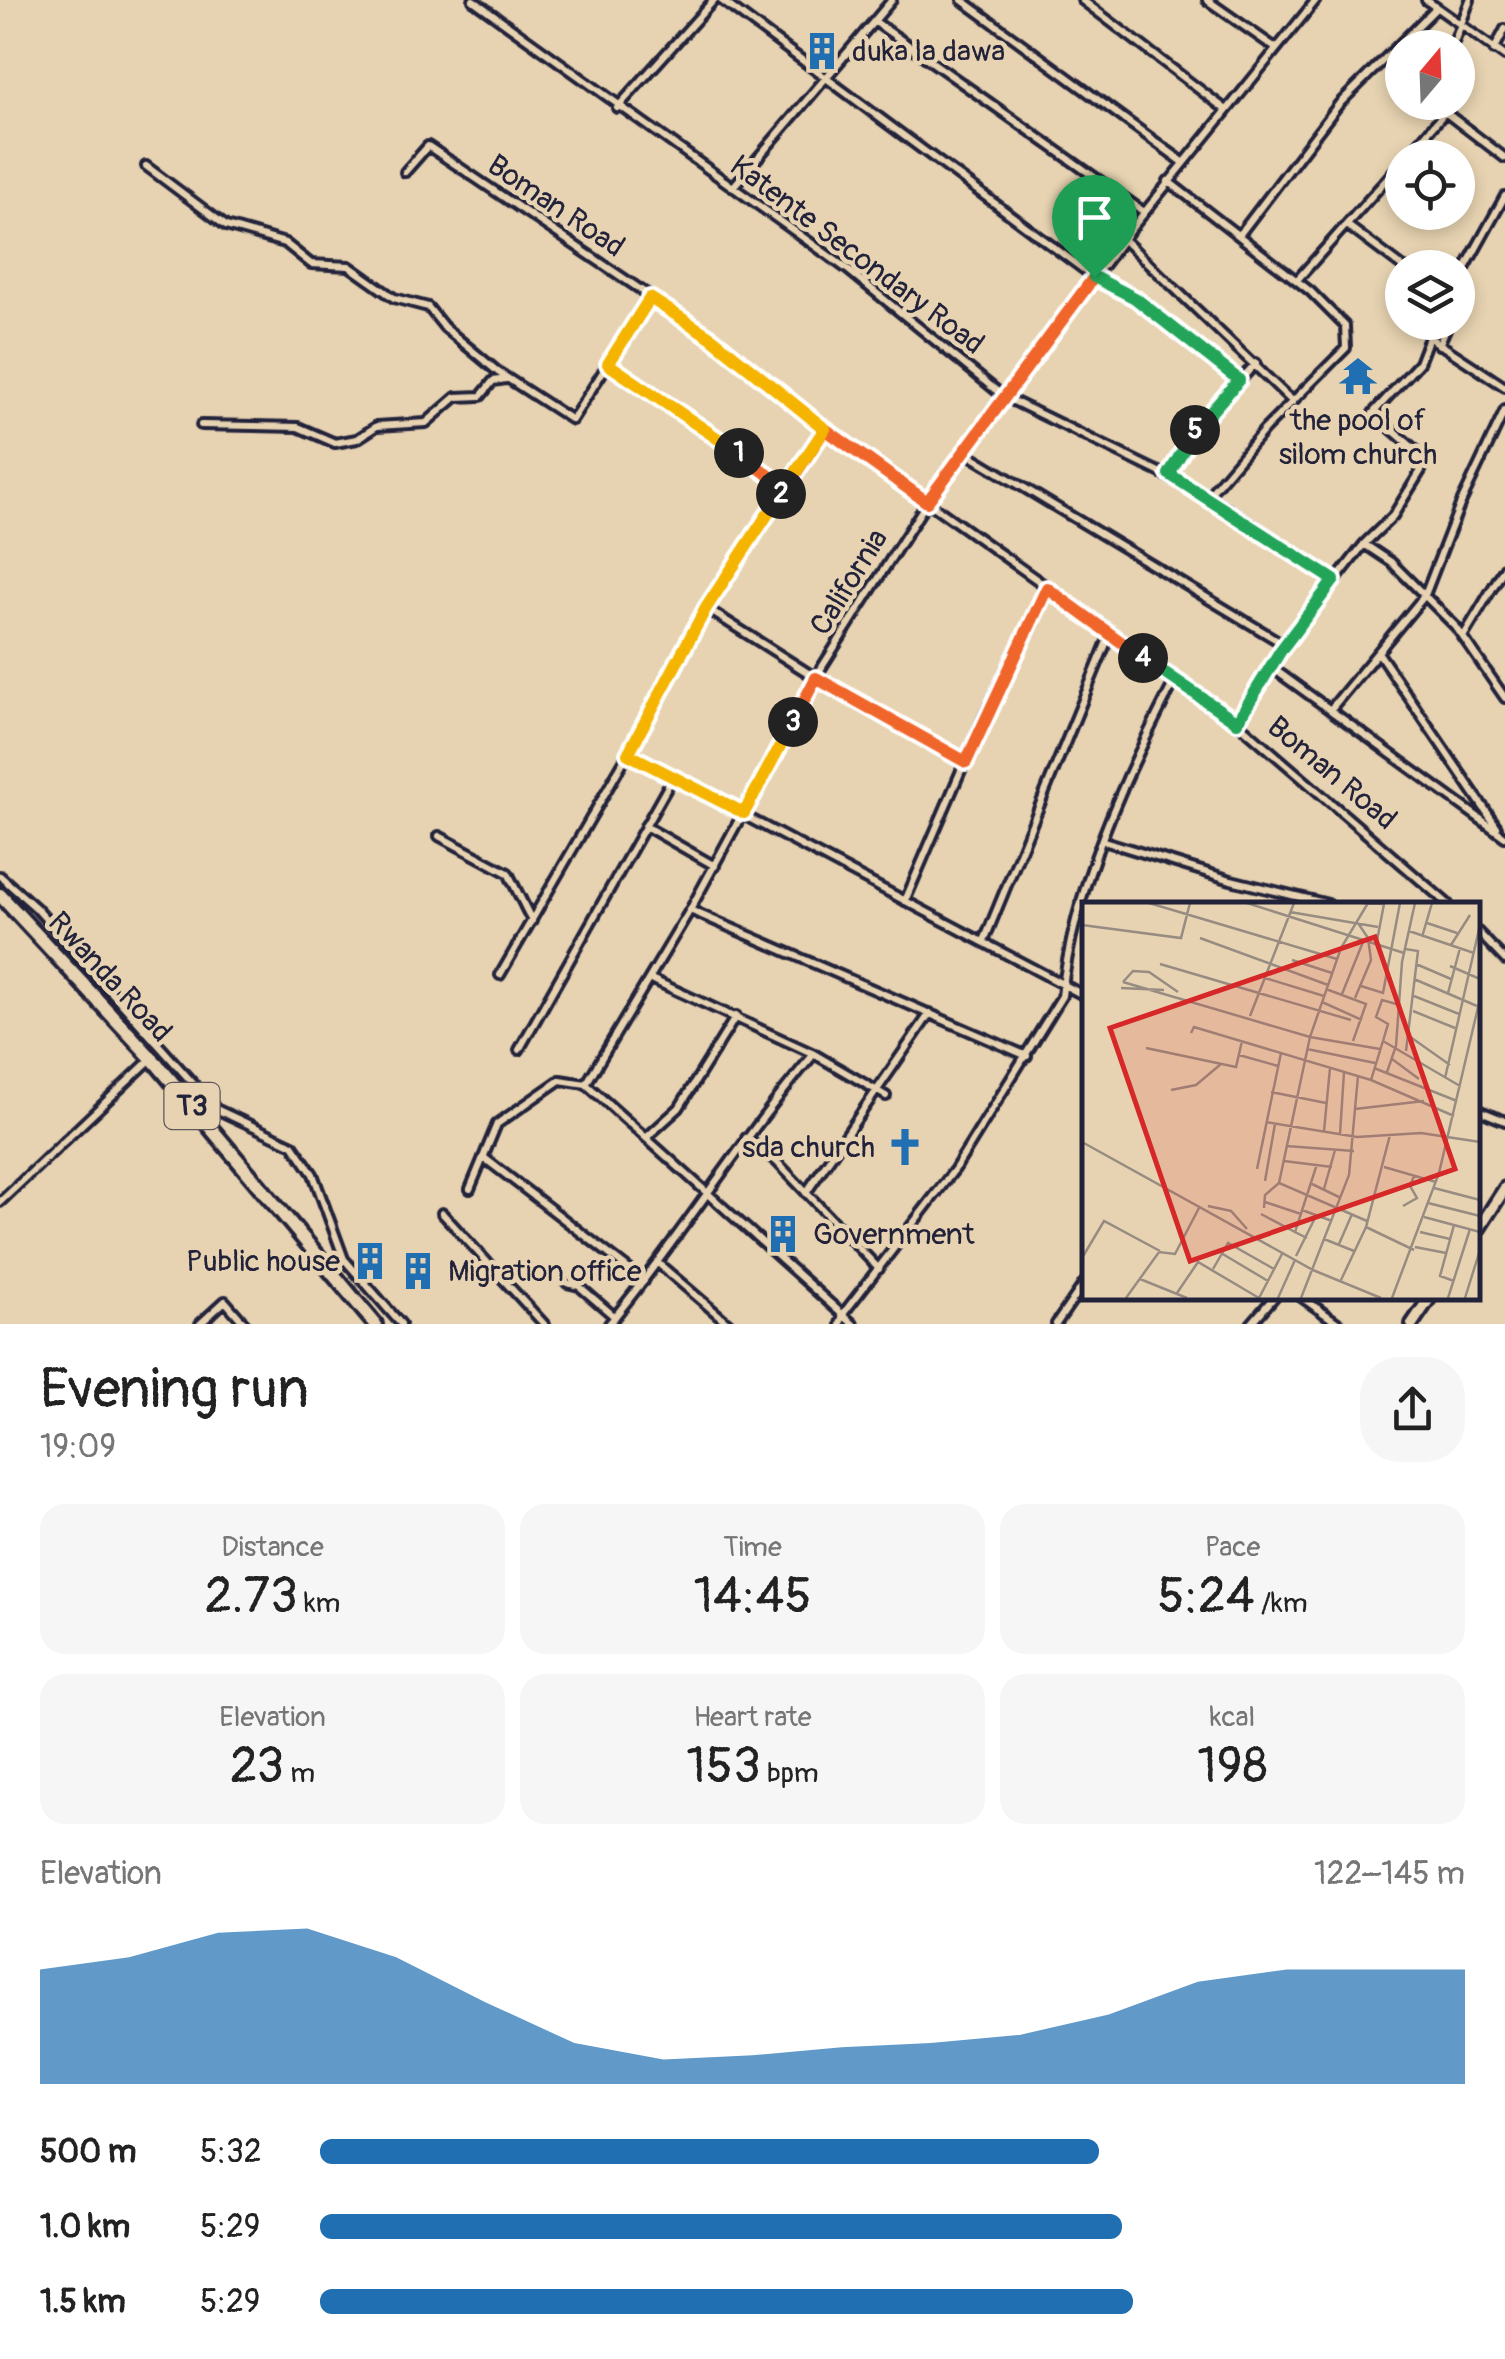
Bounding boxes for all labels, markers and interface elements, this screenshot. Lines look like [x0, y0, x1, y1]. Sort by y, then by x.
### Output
building icon: duka la dawa [801, 30, 843, 72]
north arrow [1385, 30, 1475, 120]
map controls [1385, 30, 1475, 340]
place label: duka la dawa [852, 33, 1005, 70]
button: locate [1385, 140, 1475, 230]
street label: Boman Road [480, 147, 632, 265]
street label: Katente Secondary Road [723, 147, 991, 363]
pin [1052, 175, 1137, 278]
icon: arrive [1067, 190, 1122, 245]
button: layers [1385, 250, 1475, 340]
temple icon: the pool of silom church [1337, 355, 1379, 397]
place label: the pool of silom church [1279, 402, 1437, 473]
pin: 5 [1170, 405, 1220, 455]
text: 5 [1187, 412, 1203, 447]
pin: 1 [714, 428, 764, 478]
text: 1 [734, 435, 744, 470]
pin: 2 [756, 469, 806, 519]
text: 2 [773, 476, 789, 511]
street label: California [802, 522, 896, 642]
pin: 4 [1118, 633, 1168, 683]
text: 4 [1135, 640, 1151, 675]
pin: 3 [768, 697, 818, 747]
text: 3 [785, 704, 801, 739]
street label: Boman Road [1260, 708, 1404, 838]
inset map [1082, 902, 1480, 1299]
street label: Rwanda Road [40, 904, 180, 1050]
road number: T3 [164, 1083, 220, 1129]
church icon: sda church [884, 1126, 926, 1168]
place label: sda church [742, 1129, 875, 1166]
building icon: Government [762, 1213, 804, 1255]
place label: Government [813, 1216, 975, 1253]
building icon: Public house [349, 1240, 391, 1282]
place label: Public house [186, 1243, 340, 1280]
building icon: Migration office [397, 1250, 439, 1292]
place label: Migration office [448, 1253, 642, 1290]
text: Evening run [40, 1355, 309, 1424]
button: share [1360, 1357, 1465, 1462]
text: 19:09 [40, 1427, 116, 1467]
text: Distance [221, 1530, 324, 1565]
text: Time [723, 1530, 782, 1565]
text: Pace [1205, 1530, 1260, 1565]
text: 2.73 [205, 1565, 298, 1628]
text: 14:45 [694, 1565, 812, 1628]
text: 5:24 [1157, 1565, 1255, 1628]
text: km [298, 1586, 340, 1621]
text: /km [1255, 1586, 1308, 1621]
text: Elevation [219, 1700, 326, 1735]
text: Heart rate [693, 1700, 812, 1735]
text: kcal [1210, 1700, 1255, 1735]
text: 23 [230, 1735, 284, 1798]
text: 153 [686, 1735, 761, 1798]
text: 198 [1197, 1735, 1268, 1798]
text: m [284, 1756, 315, 1791]
text: bpm [761, 1756, 819, 1791]
text: Elevation [40, 1854, 162, 1894]
text: 122–145 m [1314, 1854, 1465, 1894]
text: 500 m [40, 2132, 136, 2172]
text: 5:32 [200, 2132, 262, 2172]
text: 1.0 km [40, 2207, 130, 2247]
text: 5:29 [200, 2207, 260, 2247]
text: 1.5 km [40, 2282, 126, 2322]
text: 5:29 [200, 2282, 260, 2322]

